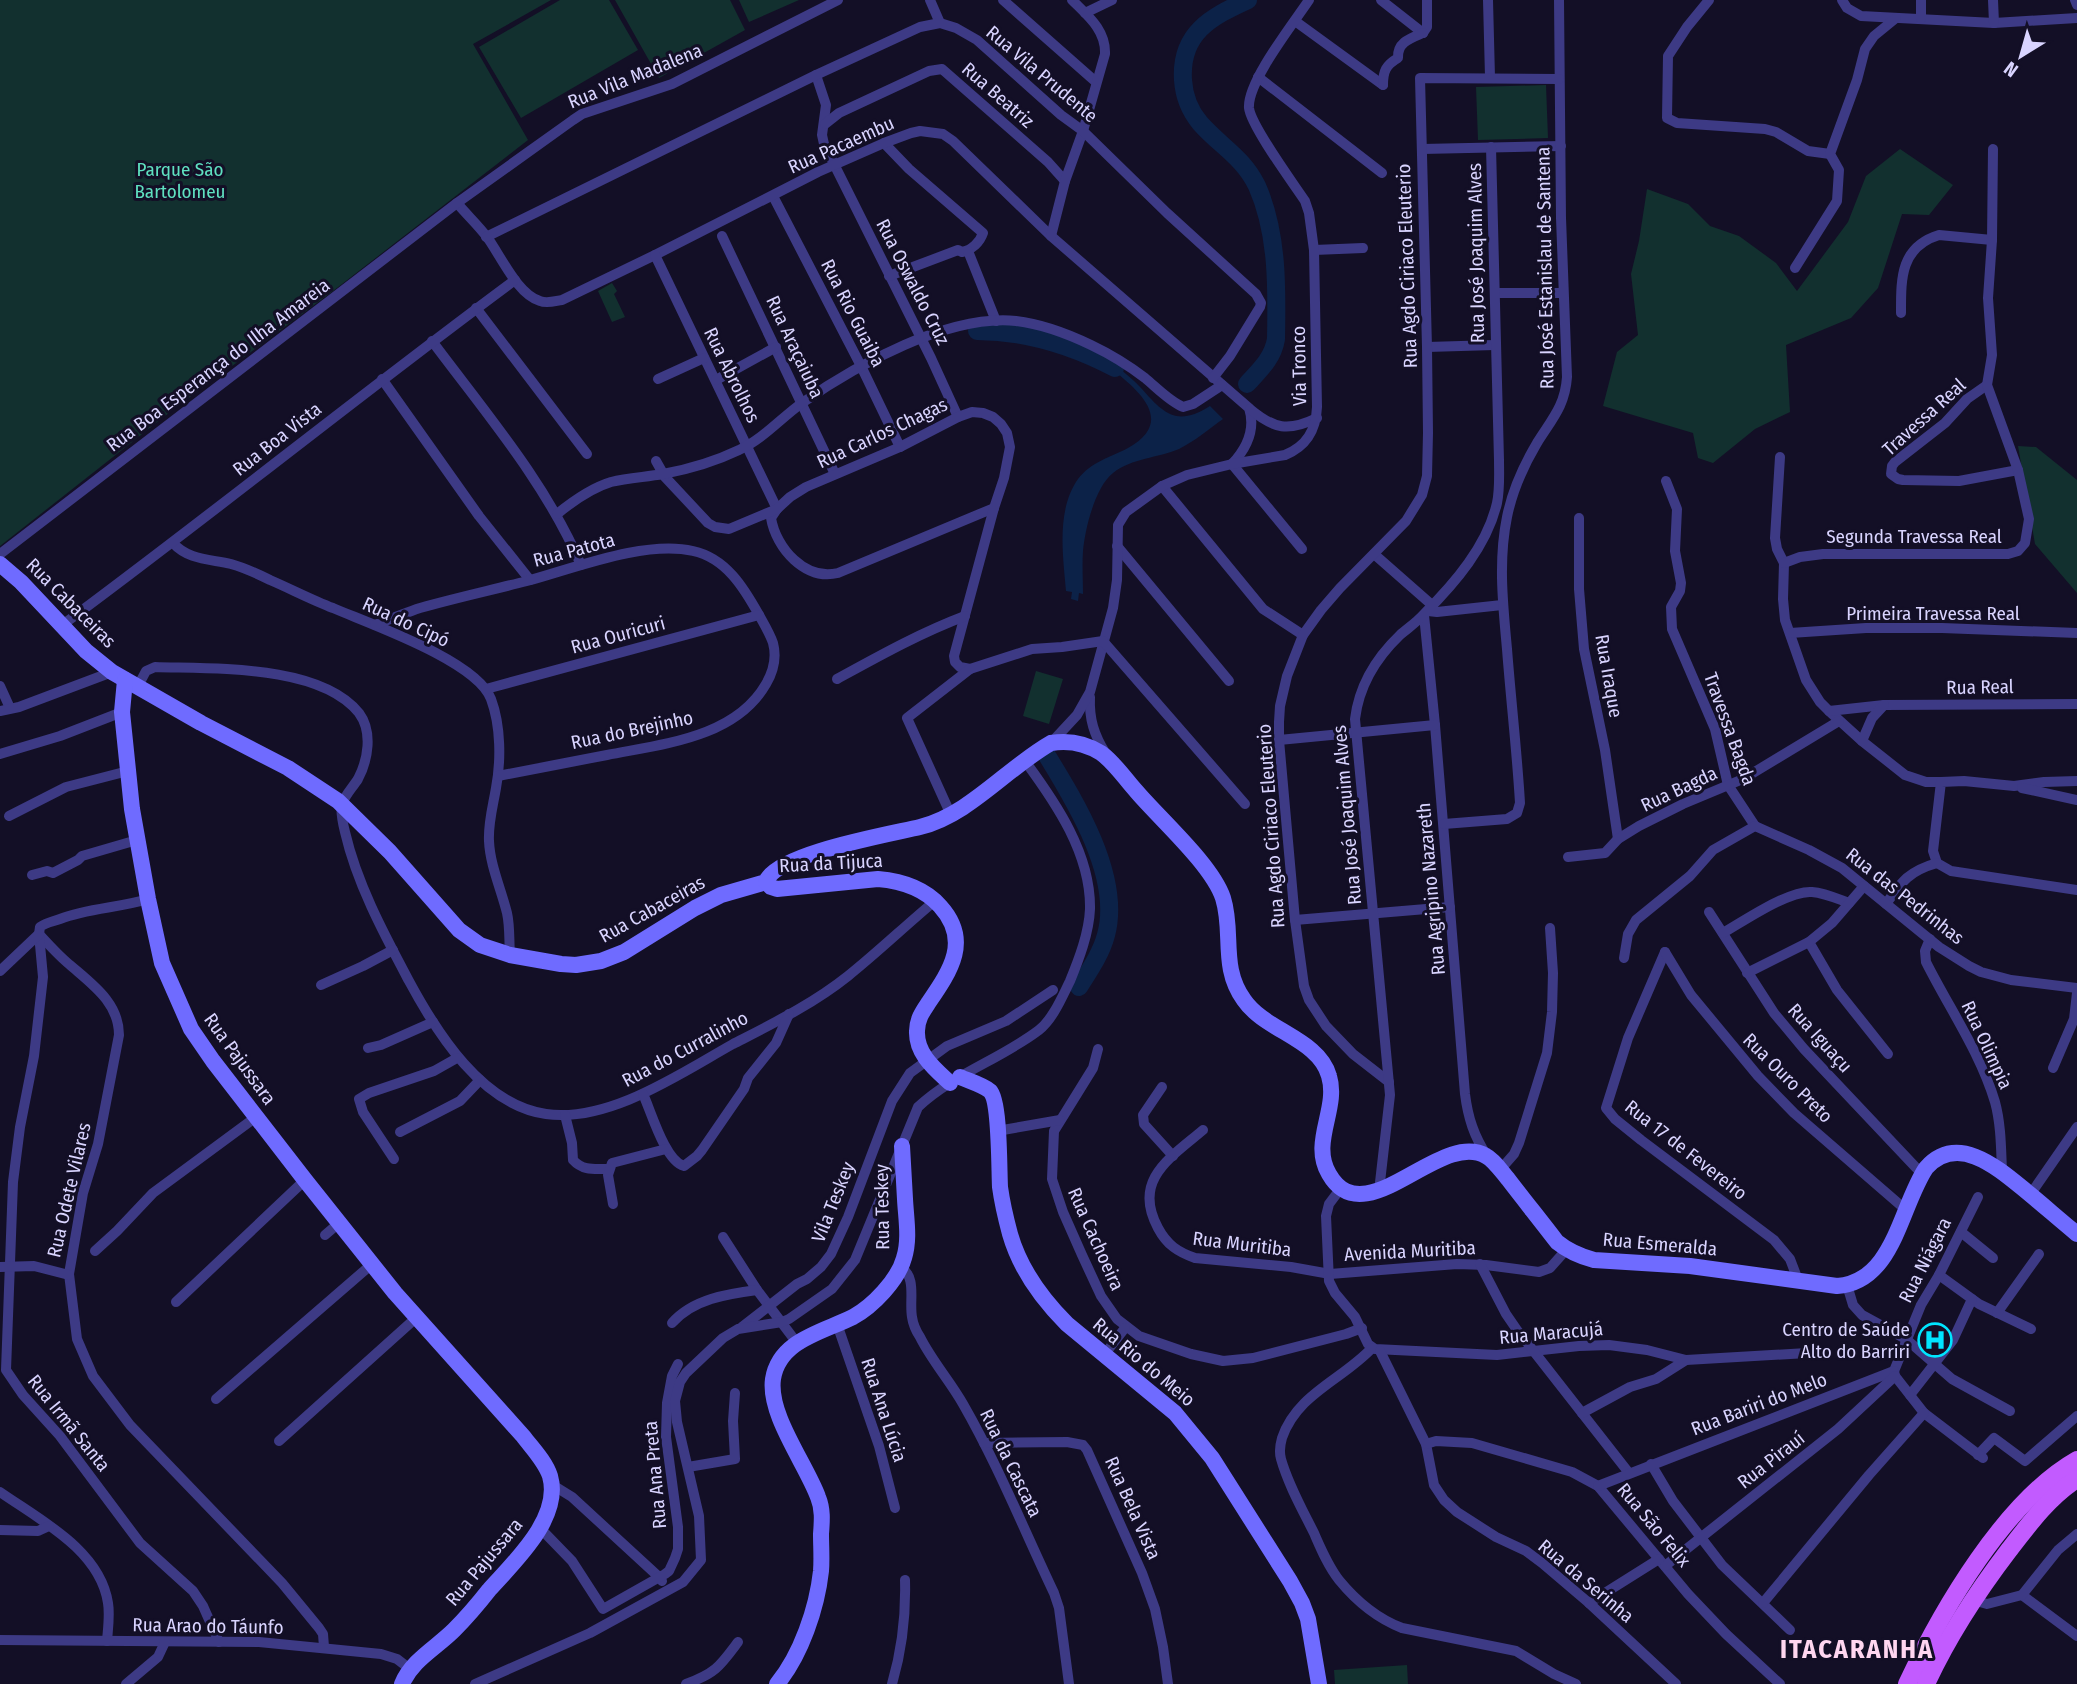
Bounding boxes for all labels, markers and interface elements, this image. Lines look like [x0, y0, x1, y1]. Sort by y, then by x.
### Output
street label: Rua Vila Prudente [982, 21, 1102, 127]
north arrow [1986, 21, 2056, 91]
street label: Rua Vila Madalena [564, 39, 706, 113]
street label: Rua Beatriz [957, 57, 1039, 133]
text: N [2000, 57, 2023, 82]
street label: Rua Pacaembu [784, 111, 898, 179]
street label: Rua José Estanislau de Santena [1531, 147, 1559, 389]
park label: Parque São Bartolomeu [134, 158, 226, 203]
street label: Rua Agdo Ciriaco Eleuterio [1392, 163, 1422, 369]
street label: Rua José Joaquim Alves [1463, 163, 1489, 343]
street label: Rua Oswaldo Cruz [871, 215, 955, 349]
street label: Rua Rio Guaiba [816, 255, 890, 371]
street label: Rua Boa Esperança do Ilha Amareia [102, 274, 334, 456]
street label: Rua Araçaiuba [761, 292, 829, 402]
street label: Rua Abrolhos [699, 323, 765, 427]
street label: Via Tronco [1287, 326, 1311, 406]
street label: Travessa Real [1878, 374, 1970, 460]
street label: Rua Carlos Chagas [813, 393, 951, 473]
street label: Rua Boa Vista [228, 397, 326, 481]
street label: Segunda Travessa Real [1826, 525, 2002, 548]
street label: Rua Patota [531, 528, 617, 572]
street label: Rua Cabaceiras [21, 553, 121, 653]
street label: Rua do Cipó [359, 592, 453, 652]
street label: Primeira Travessa Real [1846, 602, 2020, 625]
street label: Rua Ouricuri [568, 611, 668, 659]
street label: Rua Iraque [1590, 633, 1628, 719]
street label: Travessa Bagda [1699, 669, 1761, 789]
street label: Rua Real [1946, 675, 2014, 699]
street label: Rua do Brejinho [569, 706, 695, 754]
street label: Rua Agdo Ciriaco Eleuterio [1252, 723, 1290, 929]
street label: Rua José Joaquim Alves [1328, 724, 1366, 906]
street label: Rua Bagda [1637, 761, 1721, 817]
street label: Rua Agripino Nazareth [1412, 802, 1450, 976]
street label: Rua das Pedrinhas [1841, 843, 1969, 949]
street label: Rua da Tijuca [779, 849, 883, 877]
street label: Rua Cabaceiras [595, 870, 709, 948]
street label: Rua Olimpia [1957, 997, 2017, 1093]
street label: Rua Iguaçu [1783, 999, 1857, 1077]
street label: Rua do Curralinho [618, 1006, 752, 1092]
street label: Rua Pajussara [199, 1009, 281, 1109]
street label: Rua Ouro Preto [1738, 1028, 1838, 1128]
street label: Rua 17 de Fevereiro [1620, 1095, 1752, 1205]
street label: Rua Odete Vilares [42, 1120, 96, 1260]
street label: Vila Teskey [806, 1158, 860, 1246]
street label: Rua Teskey [870, 1163, 894, 1250]
street label: Rua Cachoeira [1063, 1184, 1129, 1294]
street label: Rua Niágara [1894, 1213, 1956, 1307]
street label: Rua Muritiba [1191, 1227, 1293, 1261]
street label: Rua Esmeralda [1602, 1228, 1718, 1260]
street label: Avenida Muritiba [1344, 1236, 1476, 1266]
street label: Rua Rio do Meio [1088, 1313, 1200, 1411]
street label: Rua Maracujá [1498, 1317, 1604, 1349]
place label: Centro de Saúde Alto do Barriri [1782, 1318, 1910, 1363]
hospital icon: Centro de Saúde Alto do Barriri [1916, 1321, 1954, 1359]
street label: Rua Ana Lúcia [856, 1355, 912, 1465]
street label: Rua Bariri do Melo [1688, 1368, 1830, 1440]
street label: Rua Irmã Santa [23, 1370, 115, 1476]
street label: Rua da Cascata [975, 1405, 1047, 1521]
street label: Rua Ana Preta [639, 1420, 671, 1530]
street label: Rua Pirauí [1733, 1427, 1809, 1493]
street label: Rua Bela Vista [1100, 1453, 1166, 1563]
street label: Rua São Felix [1612, 1478, 1696, 1572]
street label: Rua Pajussara [441, 1513, 527, 1611]
street label: Rua da Serinha [1534, 1534, 1638, 1628]
street label: Rua Arao do Táunfo [132, 1613, 284, 1639]
district label: ITACARANHA [1780, 1634, 1934, 1665]

